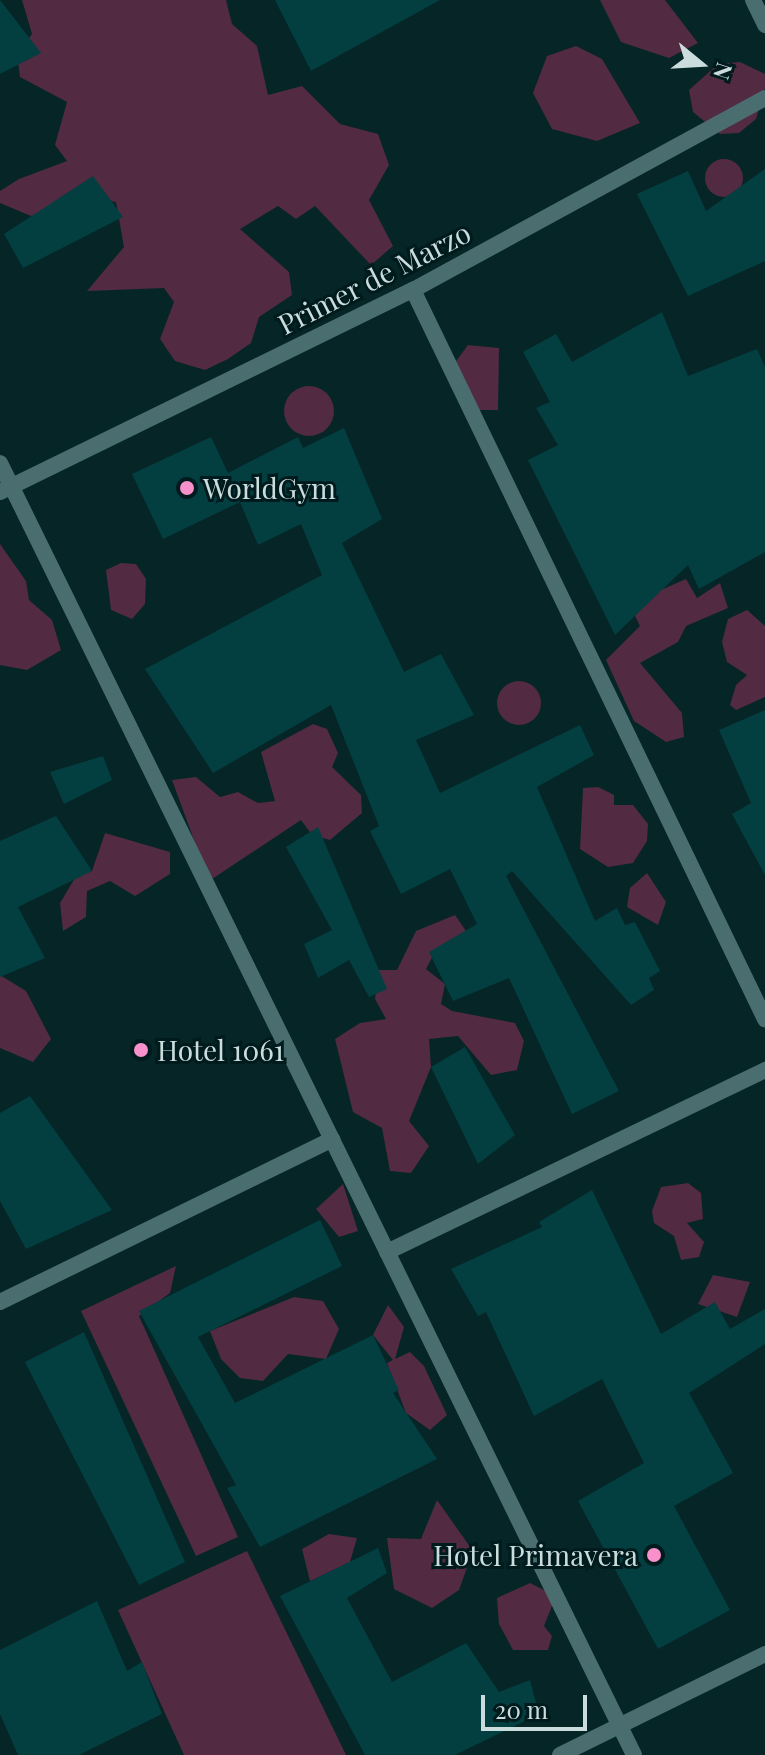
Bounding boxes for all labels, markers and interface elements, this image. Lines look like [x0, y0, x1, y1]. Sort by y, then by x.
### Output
north arrow [661, 24, 741, 104]
text: N [707, 59, 741, 84]
street label: Primer de Marzo [272, 215, 476, 341]
place label: WorldGym [203, 471, 336, 505]
marker: WorldGym [178, 479, 196, 497]
place label: Hotel 1061 [157, 1033, 284, 1067]
marker: Hotel 1061 [132, 1041, 150, 1059]
place label: Hotel Primavera [433, 1538, 638, 1572]
marker: Hotel Primavera [645, 1546, 663, 1564]
scale bar [485, 1679, 591, 1729]
text: 20 m [495, 1693, 548, 1725]

